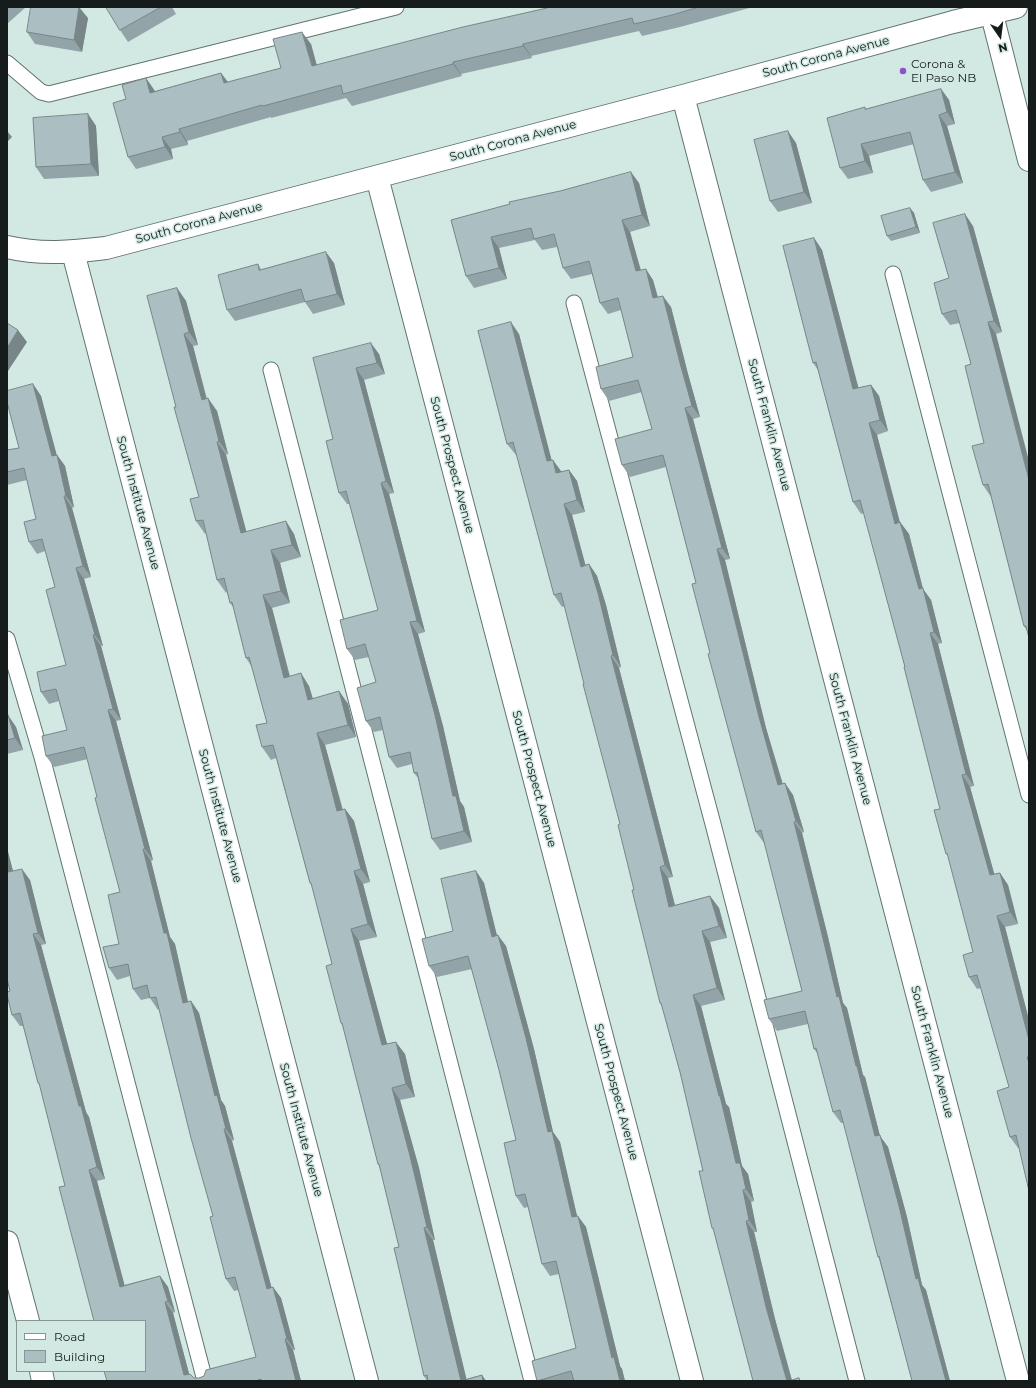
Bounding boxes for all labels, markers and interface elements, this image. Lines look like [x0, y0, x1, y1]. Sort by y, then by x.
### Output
north arrow [980, 16, 1020, 56]
street label: South Corona Avenue [761, 33, 891, 81]
text: N [997, 40, 1009, 56]
place label: Corona & El Paso NB [911, 57, 976, 85]
marker: Corona & El Paso NB [898, 66, 908, 76]
street label: South Corona Avenue [448, 117, 578, 165]
street label: South Corona Avenue [134, 199, 264, 247]
street label: South Franklin Avenue [744, 357, 794, 493]
street label: South Prospect Avenue [427, 395, 477, 535]
street label: South Institute Avenue [113, 435, 163, 571]
street label: South Franklin Avenue [825, 671, 875, 807]
street label: South Prospect Avenue [509, 709, 559, 849]
street label: South Institute Avenue [195, 748, 245, 884]
street label: South Franklin Avenue [907, 984, 957, 1120]
street label: South Prospect Avenue [591, 1022, 641, 1162]
street label: South Institute Avenue [276, 1062, 326, 1198]
legend [16, 1320, 146, 1372]
text: Road [54, 1329, 85, 1344]
text: Building [54, 1349, 105, 1364]

